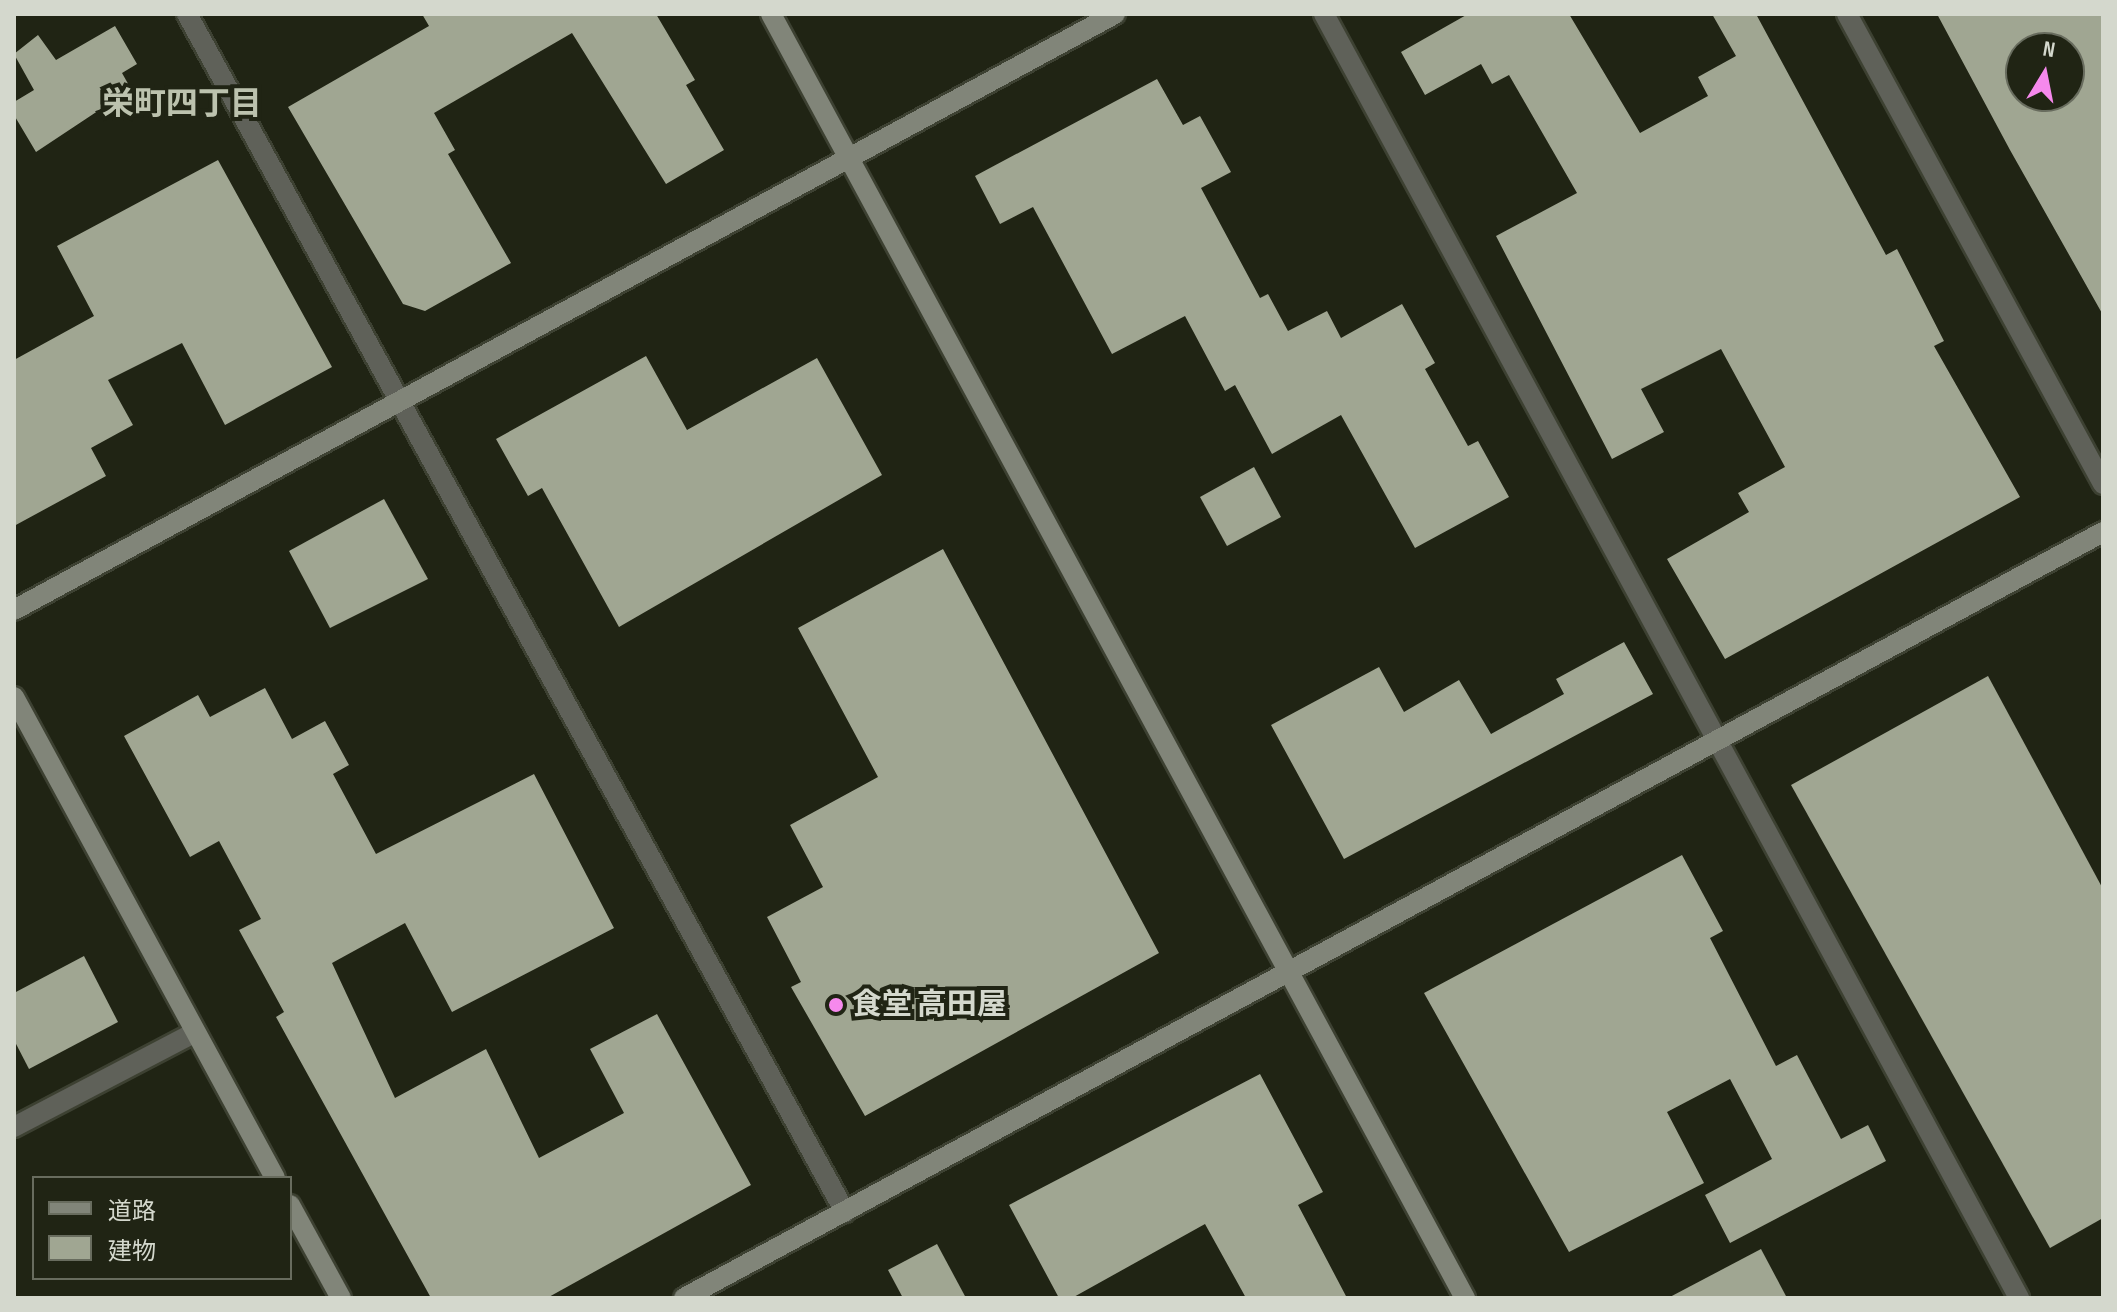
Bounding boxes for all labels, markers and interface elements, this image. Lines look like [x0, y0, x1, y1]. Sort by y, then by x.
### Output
north arrow [2005, 32, 2085, 112]
text: N [2041, 36, 2057, 64]
district label: 栄町四丁目 [102, 86, 262, 124]
place label: 食堂 高田屋 [852, 987, 1007, 1023]
marker: 食堂 高田屋 [827, 996, 845, 1014]
legend [32, 1176, 292, 1280]
text: 道路 [108, 1197, 156, 1226]
text: 建物 [108, 1237, 156, 1266]

